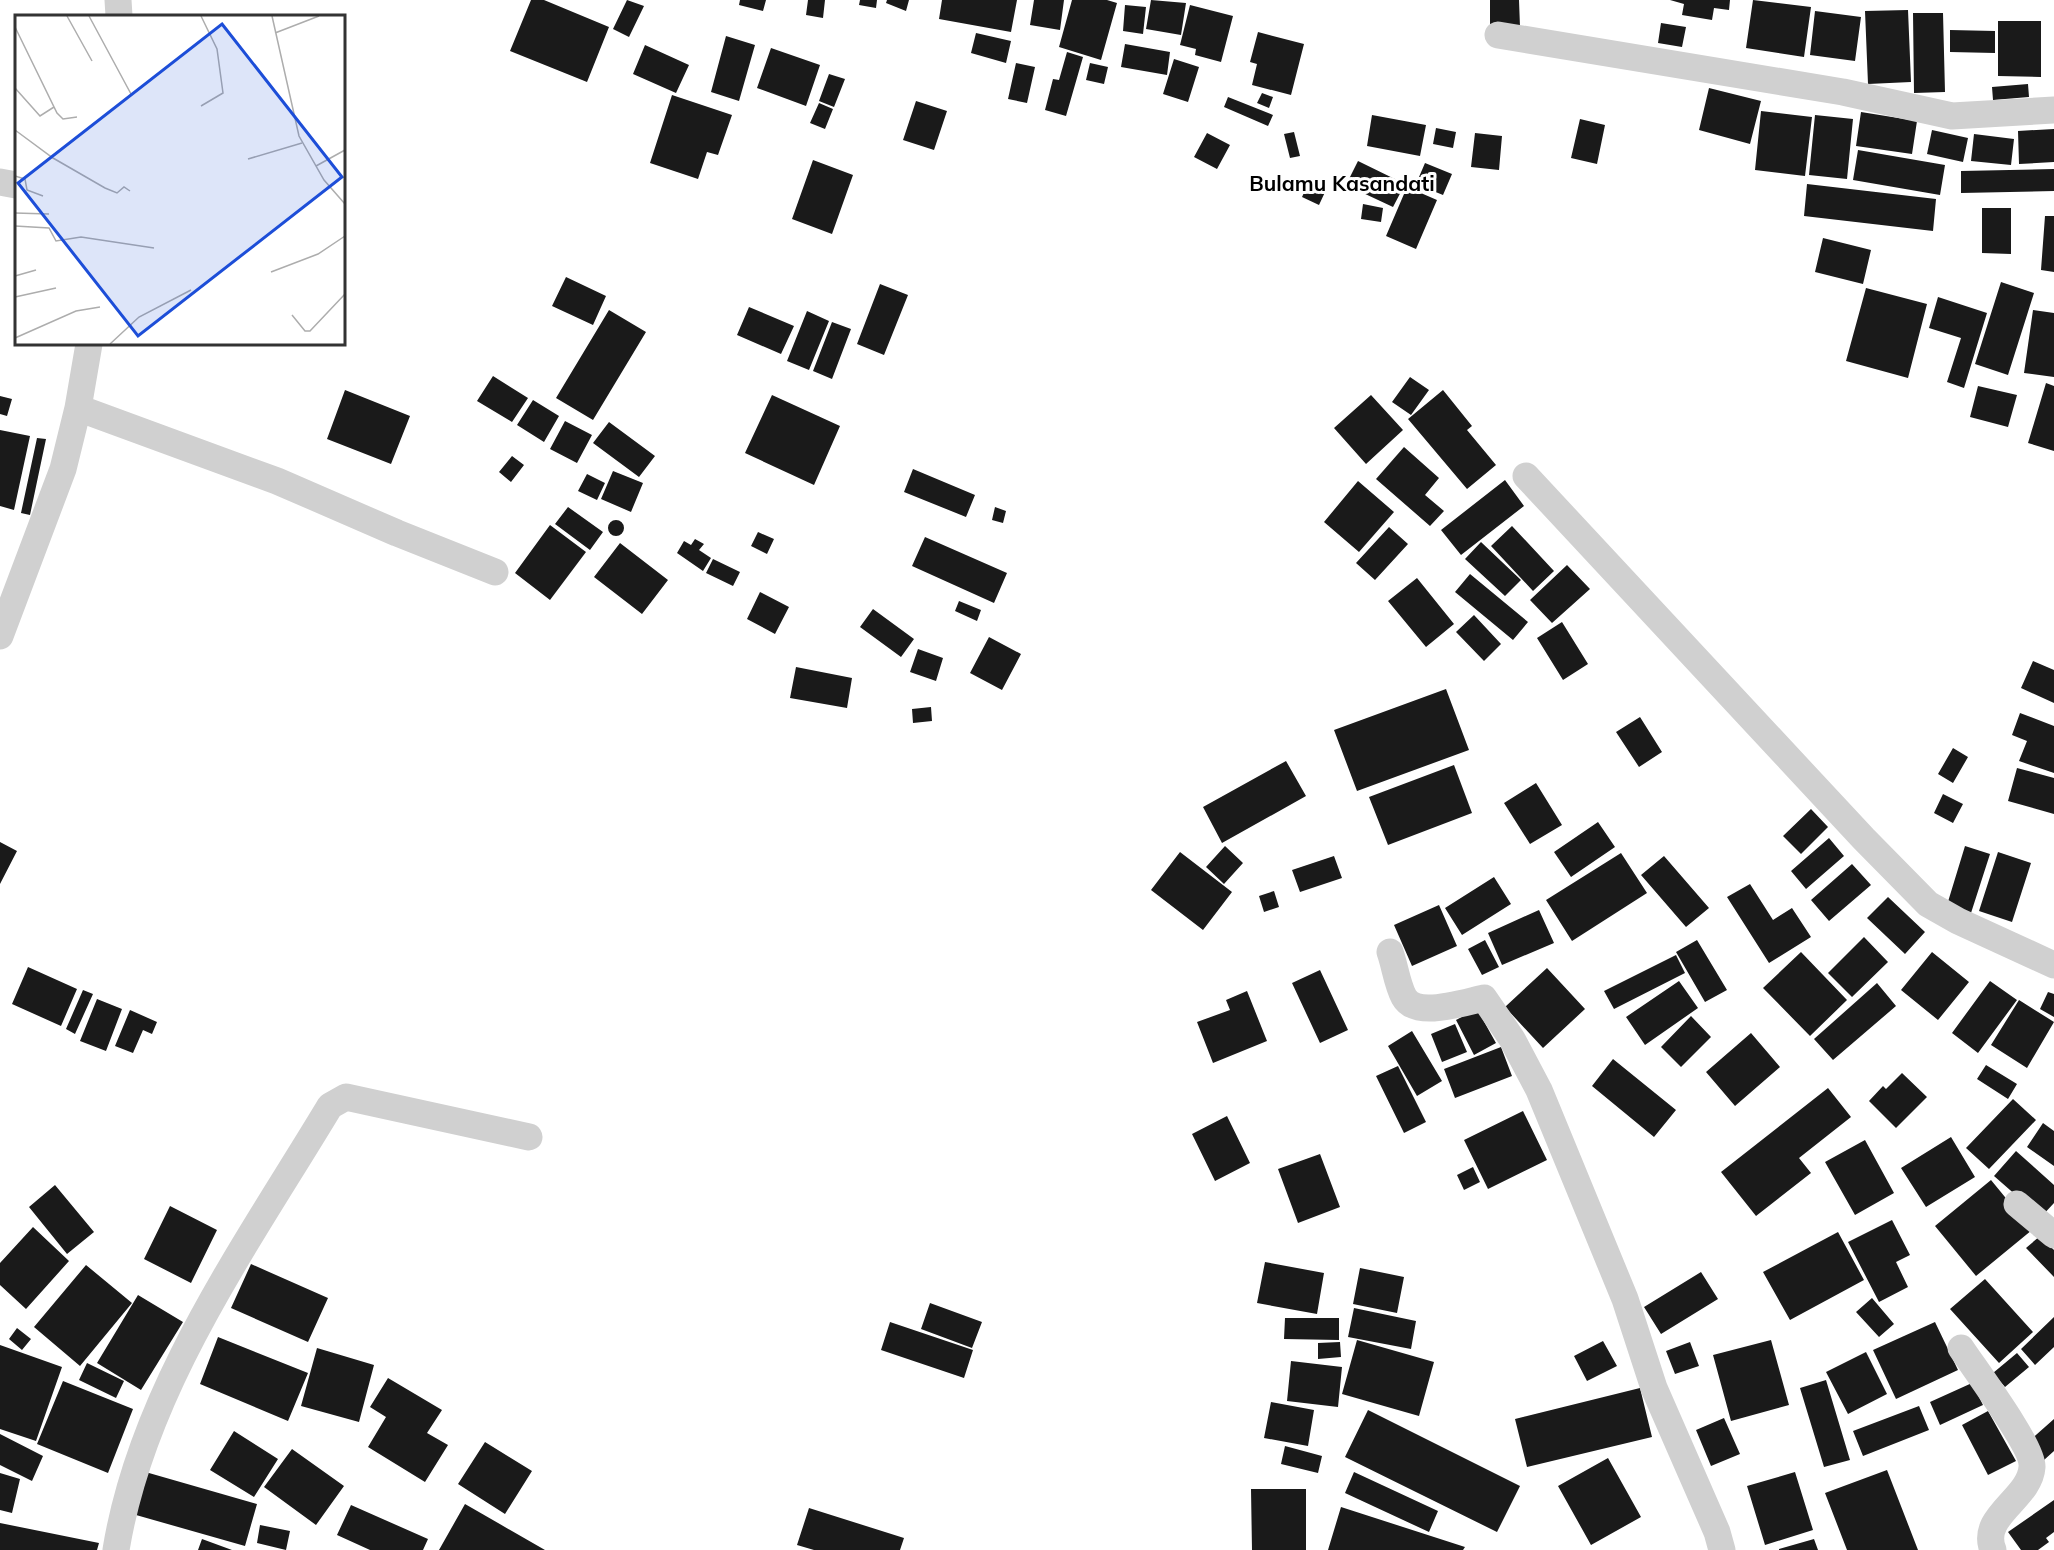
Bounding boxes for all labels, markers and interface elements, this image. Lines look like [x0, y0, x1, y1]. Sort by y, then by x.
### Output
inset map [15, 15, 345, 345]
district label: Bulamu Kasandati [1249, 170, 1435, 196]

